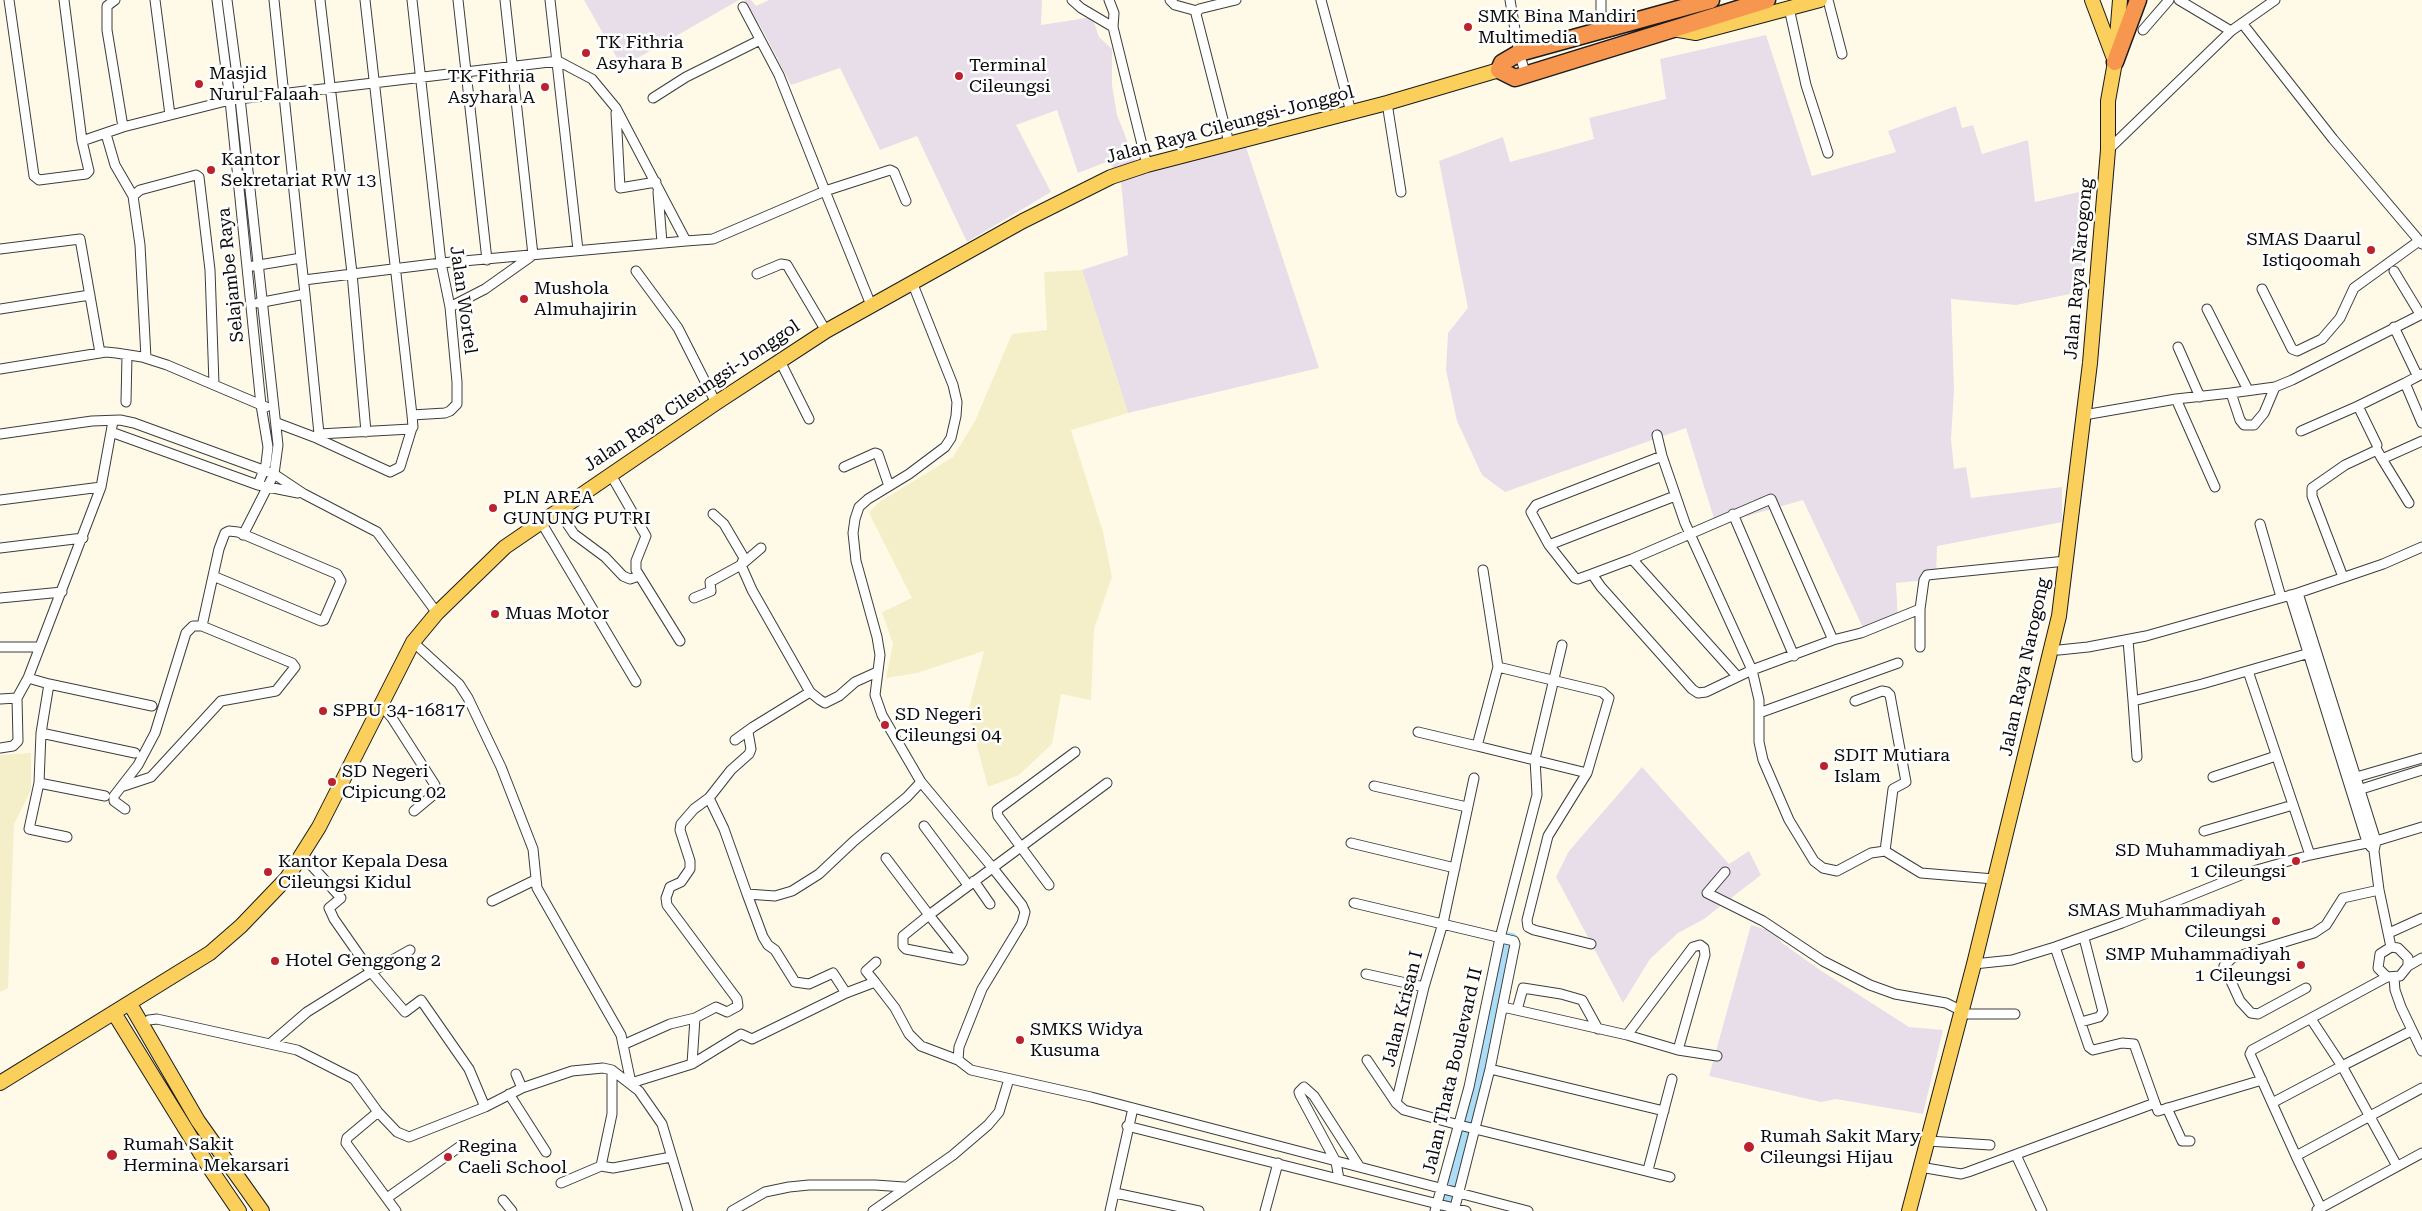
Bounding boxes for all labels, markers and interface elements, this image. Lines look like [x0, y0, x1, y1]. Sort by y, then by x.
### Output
place label: SMK Bina Mandiri Multimedia [1478, 6, 1636, 48]
marker: SMK Bina Mandiri Multimedia [1462, 21, 1474, 33]
place label: TK Fithria Asyhara B [596, 32, 683, 74]
marker: TK Fithria Asyhara B [580, 47, 592, 59]
place label: Terminal Cileungsi [969, 55, 1051, 98]
place label: Masjid Nurul Falaah [209, 63, 319, 106]
place label: TK Fithria Asyhara A [448, 66, 535, 108]
marker: Terminal Cileungsi [953, 70, 965, 82]
marker: Masjid Nurul Falaah [193, 78, 205, 90]
marker: TK Fithria Asyhara A [539, 81, 551, 93]
street label: Jalan Raya Cileungsi-Jonggol [1104, 81, 1356, 169]
place label: Kantor Sekretariat RW 13 [221, 149, 376, 192]
marker: Kantor Sekretariat RW 13 [205, 164, 217, 176]
street label: Jalan Raya Narogong [2060, 177, 2098, 361]
street label: Selajambe Raya [213, 207, 249, 343]
place label: SMAS Daarul Istiqoomah [2246, 229, 2361, 272]
marker: SMAS Daarul Istiqoomah [2365, 244, 2377, 256]
street label: Jalan Wortel [445, 245, 481, 355]
place label: Mushola Almuhajirin [534, 278, 637, 320]
marker: Mushola Almuhajirin [518, 293, 530, 305]
street label: Jalan Raya Cileungsi-Jonggol [580, 316, 804, 476]
place label: PLN AREA GUNUNG PUTRI [503, 487, 651, 530]
marker: PLN AREA GUNUNG PUTRI [487, 502, 499, 514]
street label: Jalan Raya Narogong [1996, 576, 2054, 758]
place label: Muas Motor [505, 603, 609, 625]
marker: Muas Motor [489, 608, 501, 620]
place label: SPBU 34-16817 [333, 700, 465, 722]
place label: SD Negeri Cileungsi 04 [895, 704, 1001, 746]
marker: SPBU 34-16817 [317, 705, 329, 717]
marker: SD Negeri Cileungsi 04 [879, 719, 891, 731]
place label: SDIT Mutiara Islam [1834, 745, 1950, 788]
marker: SDIT Mutiara Islam [1818, 760, 1830, 772]
place label: SD Negeri Cipicung 02 [342, 761, 446, 804]
marker: SD Negeri Cipicung 02 [326, 776, 338, 788]
place label: SD Muhammadiyah 1 Cileungsi [2115, 840, 2286, 882]
place label: Kantor Kepala Desa Cileungsi Kidul [278, 851, 448, 894]
marker: SD Muhammadiyah 1 Cileungsi [2290, 855, 2302, 867]
marker: Kantor Kepala Desa Cileungsi Kidul [262, 866, 274, 878]
place label: SMAS Muhammadiyah Cileungsi [2068, 900, 2266, 942]
marker: SMAS Muhammadiyah Cileungsi [2270, 915, 2282, 927]
place label: SMP Muhammadiyah 1 Cileungsi [2105, 944, 2291, 986]
street label: Jalan Krisan I [1378, 949, 1428, 1069]
place label: Hotel Genggong 2 [285, 950, 441, 972]
marker: Hotel Genggong 2 [269, 955, 281, 967]
marker: SMP Muhammadiyah 1 Cileungsi [2295, 959, 2307, 971]
street label: Jalan Thata Boulevard II [1419, 966, 1487, 1176]
place label: SMKS Widya Kusuma [1030, 1019, 1143, 1062]
marker: SMKS Widya Kusuma [1014, 1034, 1026, 1046]
place label: Rumah Sakit Mary Cileungsi Hijau [1760, 1126, 1920, 1168]
place label: Rumah Sakit Hermina Mekarsari [123, 1134, 289, 1176]
place label: Regina Caeli School [458, 1136, 567, 1178]
marker: Rumah Sakit Mary Cileungsi Hijau [1742, 1140, 1756, 1154]
marker: Rumah Sakit Hermina Mekarsari [105, 1148, 119, 1162]
marker: Regina Caeli School [442, 1151, 454, 1163]

